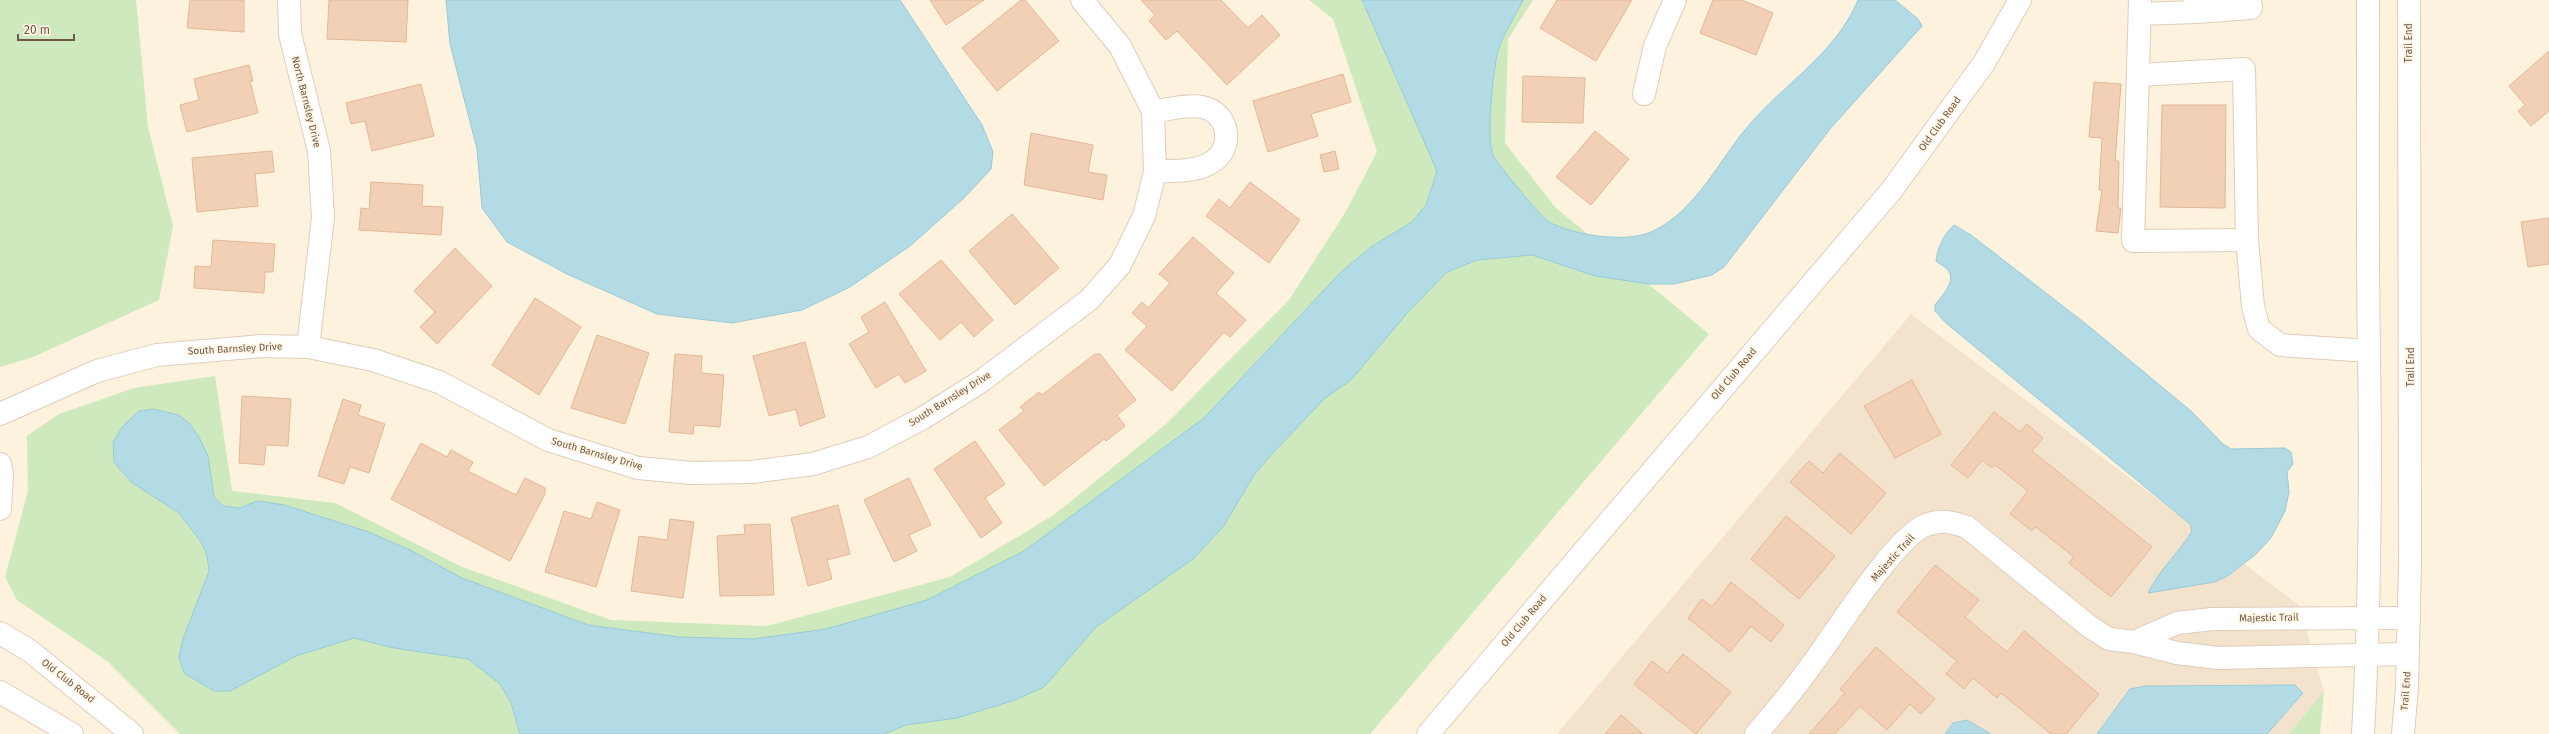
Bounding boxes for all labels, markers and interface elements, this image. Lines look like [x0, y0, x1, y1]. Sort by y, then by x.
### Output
scale bar [18, 16, 74, 42]
text: 20 m [24, 23, 50, 37]
street label: Trail End [2403, 23, 2415, 63]
street label: North Barnsley Drive [289, 55, 323, 149]
street label: Old Club Road [1916, 94, 1964, 154]
street label: South Barnsley Drive [188, 341, 282, 357]
street label: Old Club Road [1709, 345, 1759, 403]
street label: Trail End [2405, 347, 2417, 387]
street label: South Barnsley Drive [907, 369, 993, 429]
street label: South Barnsley Drive [550, 435, 644, 473]
street label: Majestic Trail [1869, 532, 1917, 584]
street label: Old Club Road [1499, 592, 1549, 650]
street label: Majestic Trail [2239, 611, 2299, 625]
street label: Old Club Road [39, 656, 97, 706]
street label: Trail End [2399, 671, 2413, 711]

